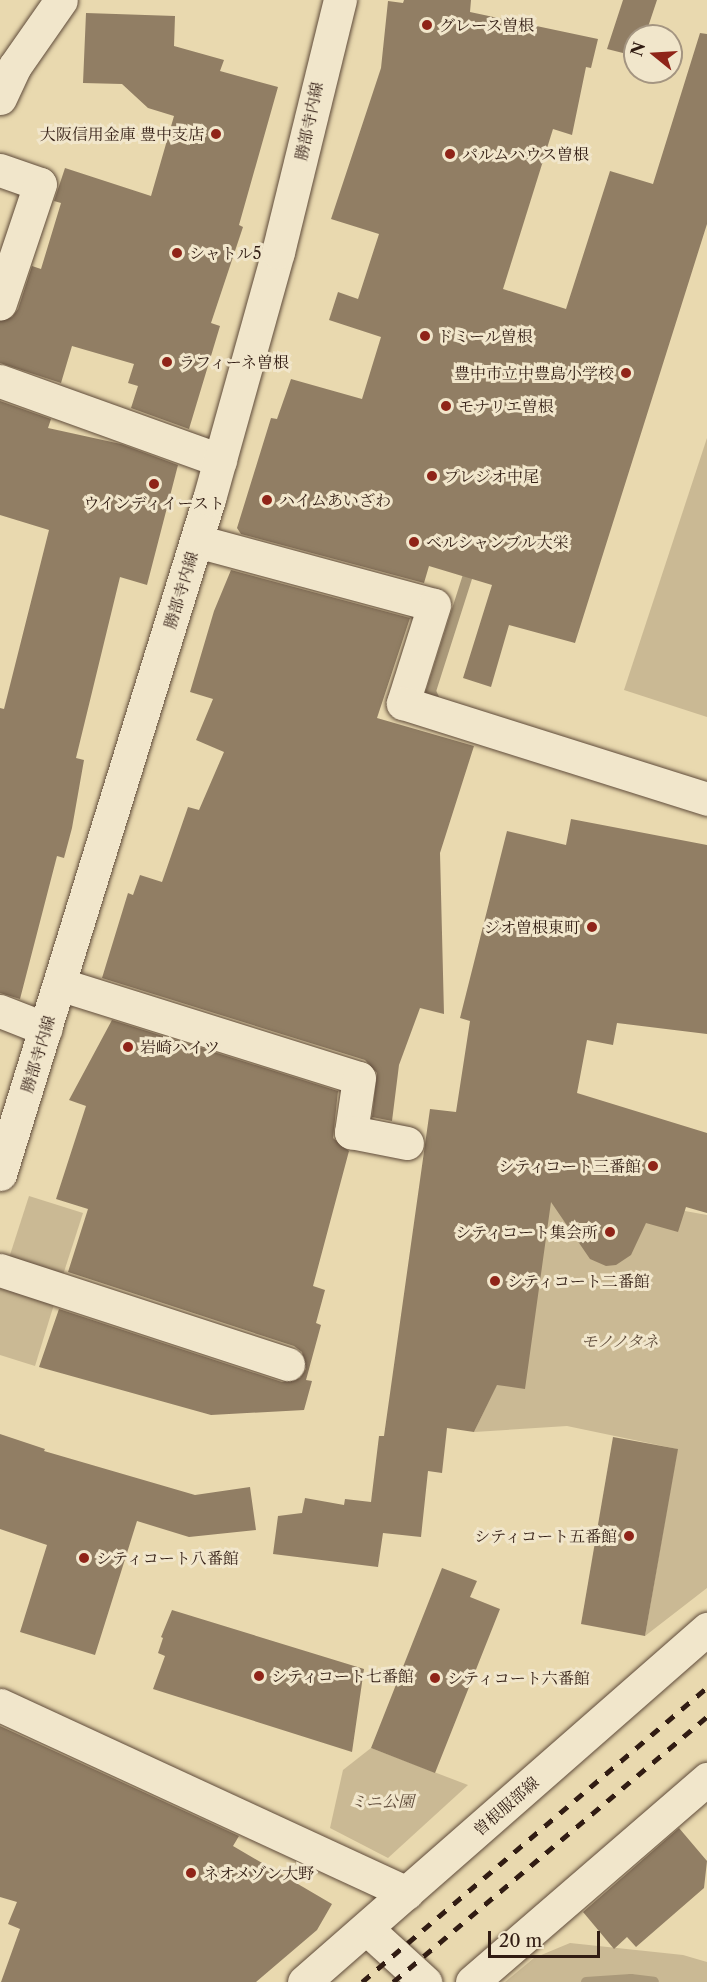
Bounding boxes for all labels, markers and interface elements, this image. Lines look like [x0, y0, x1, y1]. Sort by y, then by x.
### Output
place label: グレース曽根 [439, 15, 535, 35]
marker: グレース曽根 [420, 18, 434, 32]
north arrow [623, 24, 683, 84]
text: N [626, 39, 649, 59]
street label: 勝部寺内線 [291, 80, 327, 162]
place label: 大阪信用金庫 豊中支店 [40, 124, 204, 144]
marker: 大阪信用金庫 豊中支店 [209, 127, 223, 141]
place label: パルムハウス曽根 [462, 144, 590, 164]
marker: パルムハウス曽根 [443, 147, 457, 161]
place label: シャトル5 [189, 243, 262, 263]
marker: シャトル5 [170, 246, 184, 260]
place label: ドミール曽根 [437, 326, 533, 346]
marker: ドミール曽根 [418, 329, 432, 343]
place label: ラフィーネ曽根 [179, 352, 291, 372]
marker: ラフィーネ曽根 [160, 355, 174, 369]
place label: 豊中市立中豊島小学校 [454, 363, 614, 383]
marker: 豊中市立中豊島小学校 [619, 366, 633, 380]
place label: モナリエ曽根 [458, 396, 554, 416]
marker: モナリエ曽根 [439, 399, 453, 413]
place label: プレジオ中尾 [444, 466, 540, 486]
marker: プレジオ中尾 [425, 469, 439, 483]
marker: ウインディイースト [147, 477, 161, 491]
place label: ハイムあいざわ [279, 490, 391, 510]
place label: ウインディイースト [82, 493, 226, 513]
marker: ハイムあいざわ [260, 493, 274, 507]
place label: ベルシャンブル大栄 [426, 532, 570, 552]
marker: ベルシャンブル大栄 [407, 535, 421, 549]
street label: 勝部寺内線 [160, 549, 202, 631]
place label: ジオ曽根東町 [484, 917, 580, 937]
marker: ジオ曽根東町 [585, 920, 599, 934]
street label: 勝部寺内線 [17, 1013, 59, 1095]
place label: 岩崎ハイツ [140, 1037, 220, 1057]
marker: 岩崎ハイツ [121, 1040, 135, 1054]
place label: シティコート三番館 [497, 1156, 641, 1176]
marker: シティコート三番館 [646, 1159, 660, 1173]
place label: シティコート集会所 [454, 1222, 598, 1242]
marker: シティコート集会所 [603, 1225, 617, 1239]
place label: シティコート二番館 [507, 1271, 651, 1291]
marker: シティコート二番館 [488, 1274, 502, 1288]
park label: モノノタネ [580, 1331, 660, 1351]
place label: シティコート五番館 [473, 1526, 617, 1546]
marker: シティコート五番館 [622, 1529, 636, 1543]
place label: シティコート八番館 [96, 1548, 240, 1568]
marker: シティコート八番館 [77, 1551, 91, 1565]
place label: シティコート七番館 [271, 1666, 415, 1686]
place label: シティコート六番館 [447, 1668, 591, 1688]
marker: シティコート七番館 [252, 1669, 266, 1683]
marker: シティコート六番館 [428, 1671, 442, 1685]
street label: 曽根服部線 [470, 1773, 542, 1839]
park label: ミニ公園 [350, 1791, 414, 1811]
place label: ネオメゾン大野 [203, 1863, 315, 1883]
marker: ネオメゾン大野 [184, 1866, 198, 1880]
scale bar [491, 1919, 604, 1957]
text: 20 m [499, 1930, 542, 1952]

